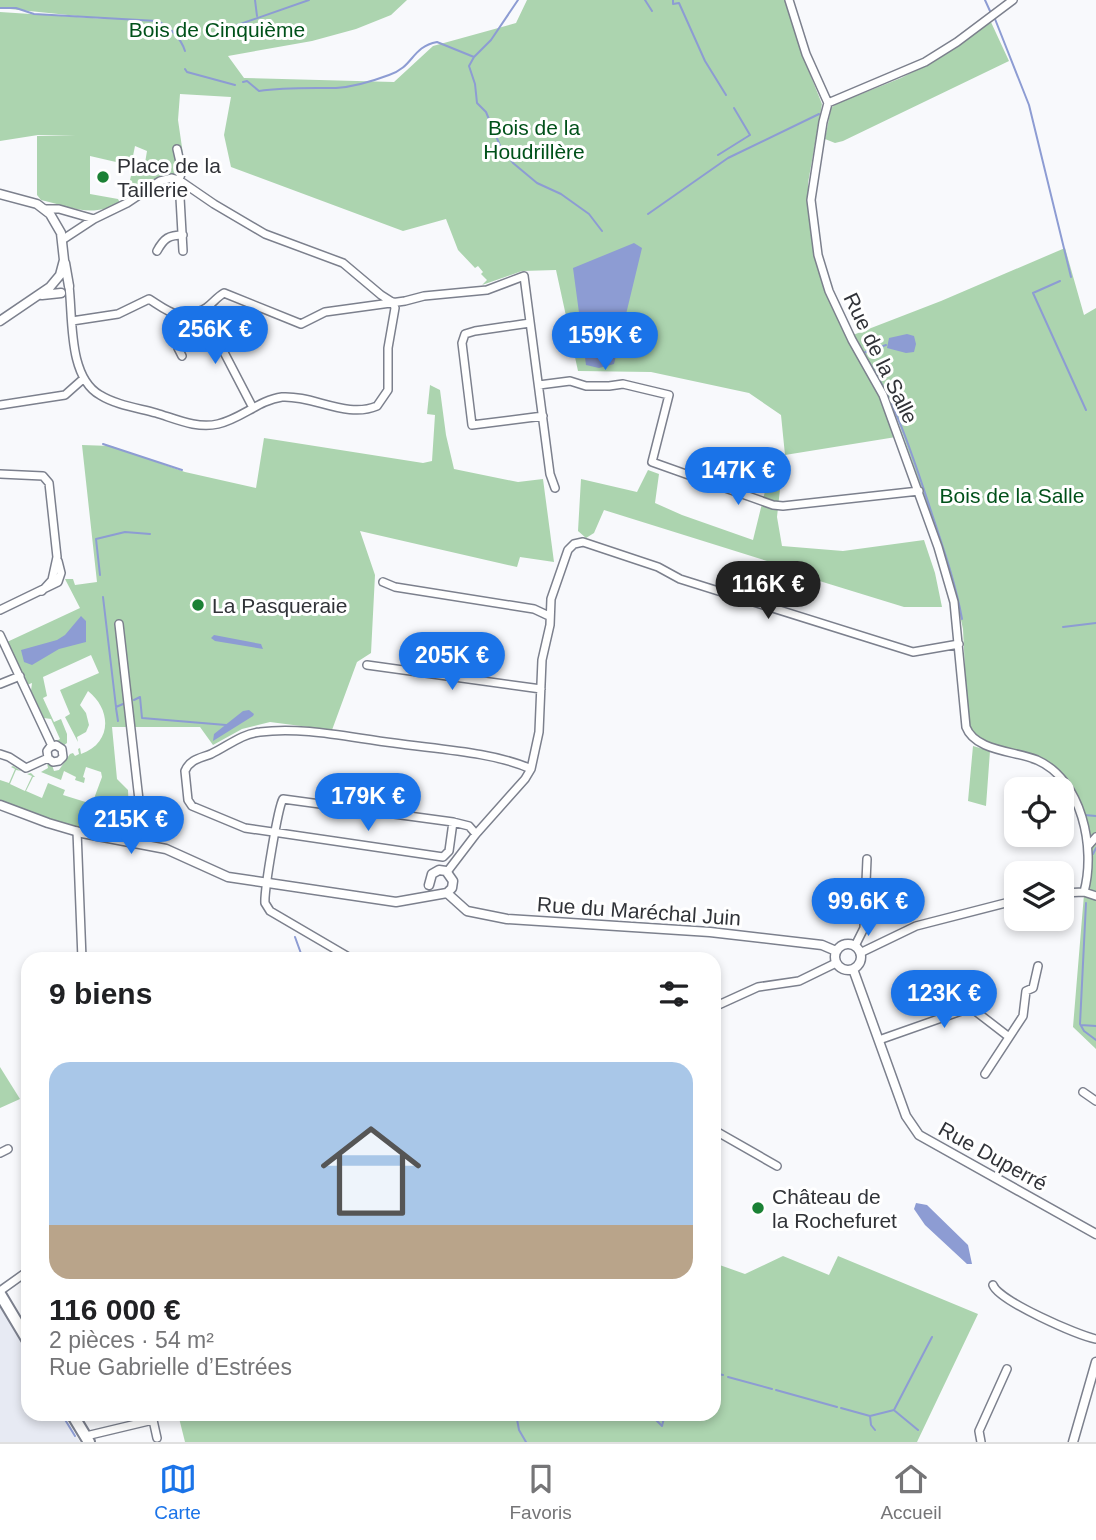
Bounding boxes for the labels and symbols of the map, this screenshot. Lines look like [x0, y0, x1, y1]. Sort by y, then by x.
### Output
park label: Bois de Cinquième [129, 18, 305, 41]
park label: Bois de la Houdrillère [483, 116, 585, 163]
place label: Place de la Taillerie [117, 154, 221, 201]
marker: Place de la Taillerie [95, 169, 111, 185]
street label: Rue de la Salle [839, 289, 923, 427]
pin: 256K € [158, 306, 272, 366]
pin: 159K € [548, 312, 662, 372]
pin: 147K € [681, 448, 795, 507]
park label: Bois de la Salle [940, 484, 1084, 507]
pin: 116K € [711, 562, 825, 621]
place label: La Pasqueraie [212, 594, 347, 617]
marker: La Pasqueraie [190, 597, 206, 613]
pin: 205K € [395, 632, 509, 692]
pin: 179K € [311, 774, 425, 833]
pin: 215K € [74, 796, 188, 856]
pin: 99.6K € [803, 878, 933, 938]
street label: Rue du Maréchal Juin [536, 892, 742, 930]
pin: 123K € [887, 970, 1001, 1030]
street label: Rue Duperré [935, 1117, 1051, 1195]
place label: Château de la Rochefuret [772, 1185, 897, 1232]
marker: Château de la Rochefuret [750, 1200, 766, 1216]

